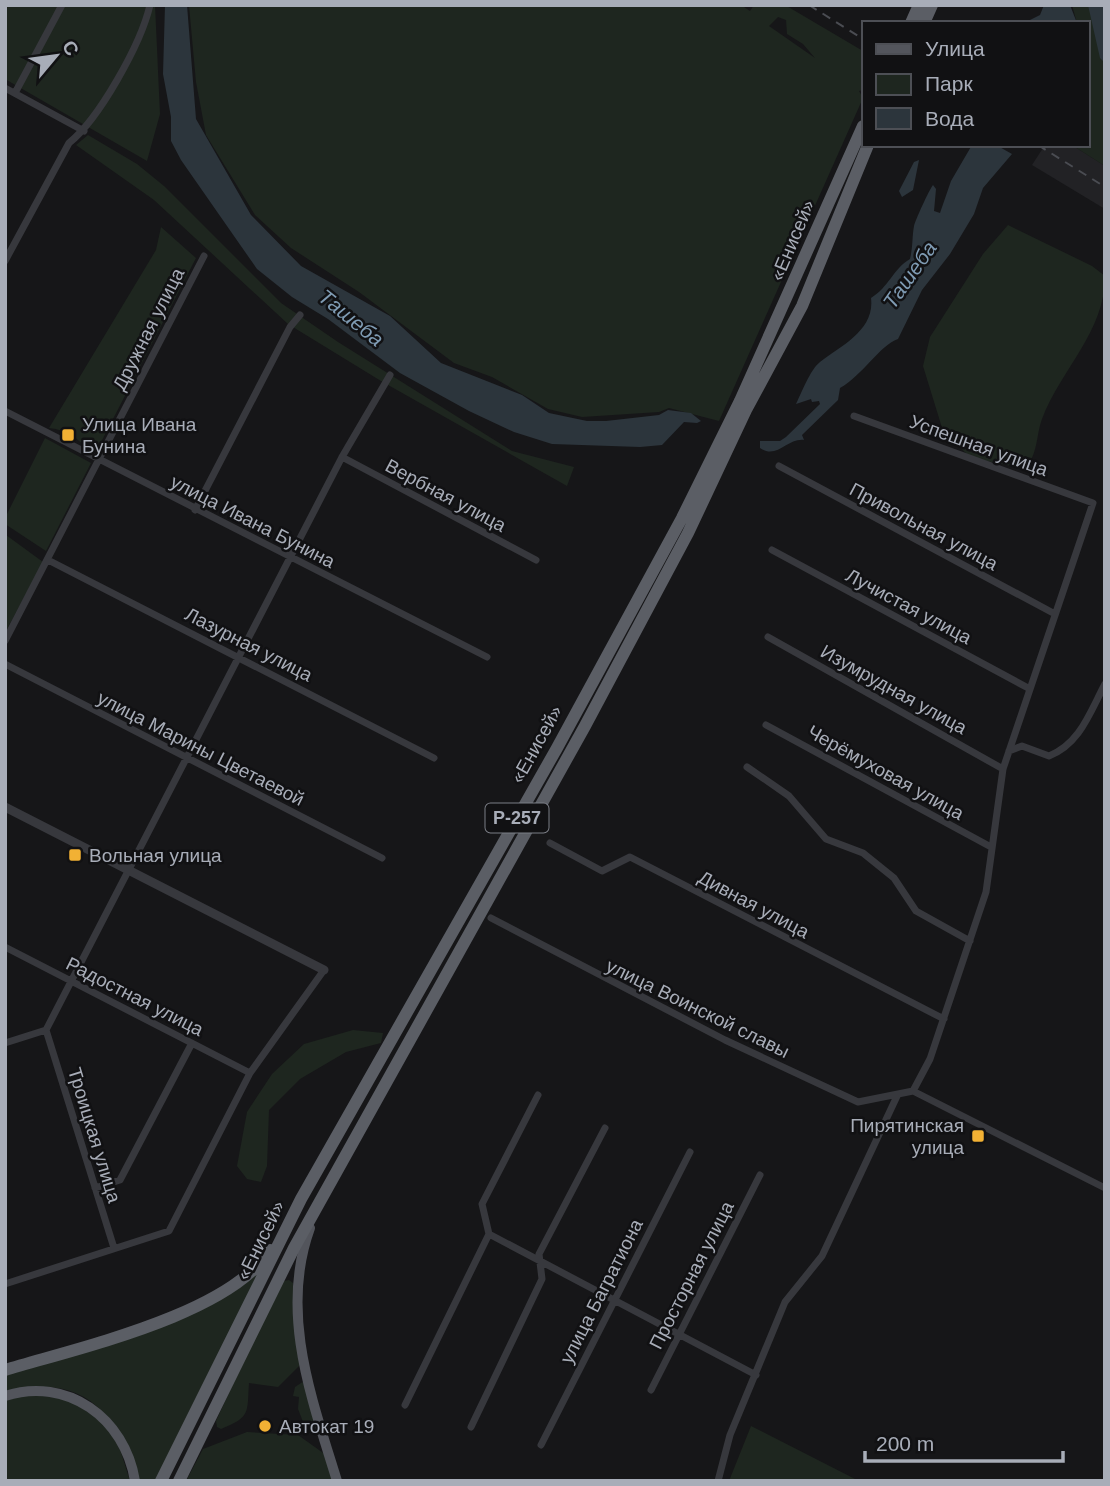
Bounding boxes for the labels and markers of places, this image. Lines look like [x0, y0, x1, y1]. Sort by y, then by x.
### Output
place label: Улица Ивана Бунина [82, 414, 197, 457]
marker: Улица Ивана Бунина [60, 427, 76, 443]
place label: Вольная улица [89, 845, 222, 866]
marker: Вольная улица [67, 847, 83, 863]
place label: Пирятинская улица [850, 1115, 964, 1158]
marker: Пирятинская улица [970, 1128, 986, 1144]
place label: Автокат 19 [279, 1416, 374, 1437]
marker: Автокат 19 [257, 1418, 273, 1434]

